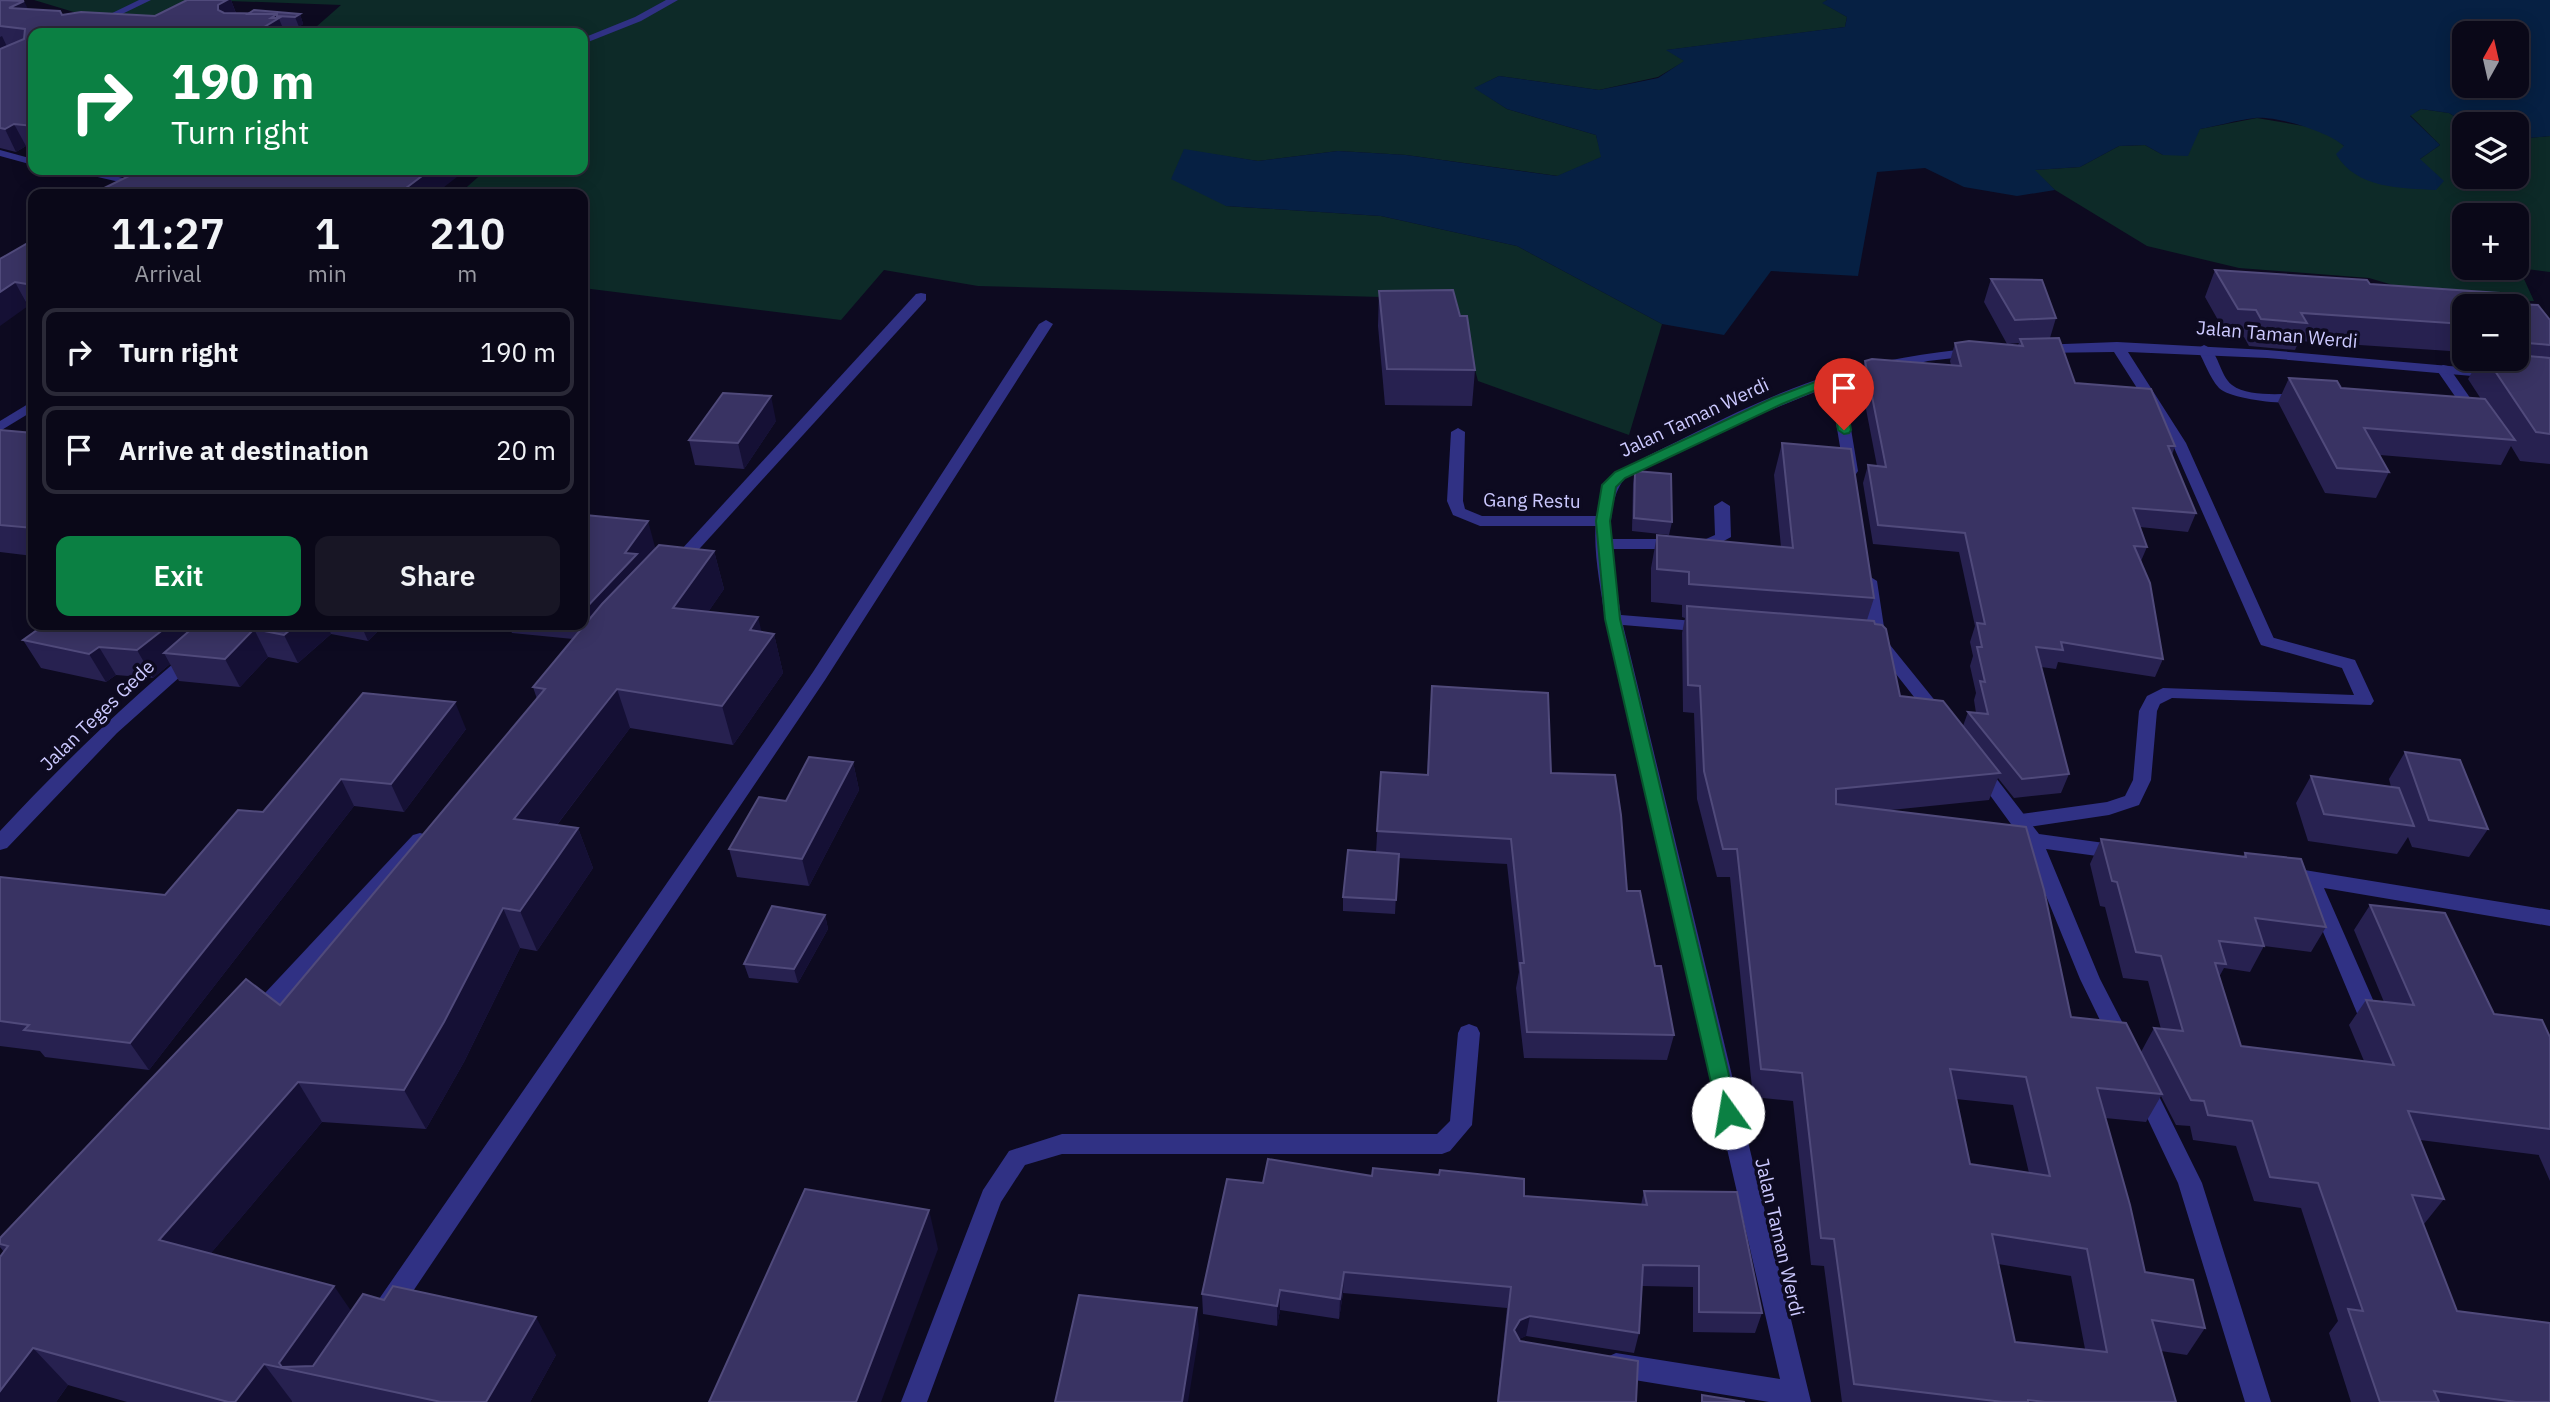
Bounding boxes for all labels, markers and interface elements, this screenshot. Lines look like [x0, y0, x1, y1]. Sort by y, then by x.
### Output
north arrow [2452, 21, 2529, 98]
map controls [2452, 21, 2529, 371]
text: 190 m [171, 49, 315, 112]
icon: right [56, 56, 147, 147]
text: Turn right [171, 111, 309, 153]
button: layers [2452, 112, 2529, 189]
button: + [2452, 203, 2529, 280]
text: 11:27 [111, 206, 225, 261]
text: 1 [315, 206, 340, 261]
text: 210 [430, 206, 505, 261]
text: Arrival [134, 258, 201, 288]
text: min [308, 258, 347, 288]
text: m [457, 258, 477, 288]
button: − [2452, 294, 2529, 371]
street label: Jalan Taman Werdi [2195, 315, 2359, 353]
icon: right [60, 333, 98, 371]
text: Turn right [119, 335, 238, 369]
text: 190 m [480, 335, 556, 369]
pin [1814, 358, 1874, 430]
icon: arrive [1825, 369, 1863, 407]
street label: Jalan Taman Werdi [1616, 372, 1772, 462]
icon: arrive [60, 431, 98, 469]
text: Arrive at destination [119, 433, 369, 467]
text: 20 m [496, 433, 556, 467]
street label: Gang Restu [1483, 487, 1581, 513]
button: Exit [56, 536, 301, 616]
button: Share [315, 536, 560, 616]
street label: Jalan Teges Gede [35, 654, 159, 776]
position arrow [1691, 1076, 1765, 1150]
street label: Jalan Taman Werdi [1750, 1155, 1810, 1319]

